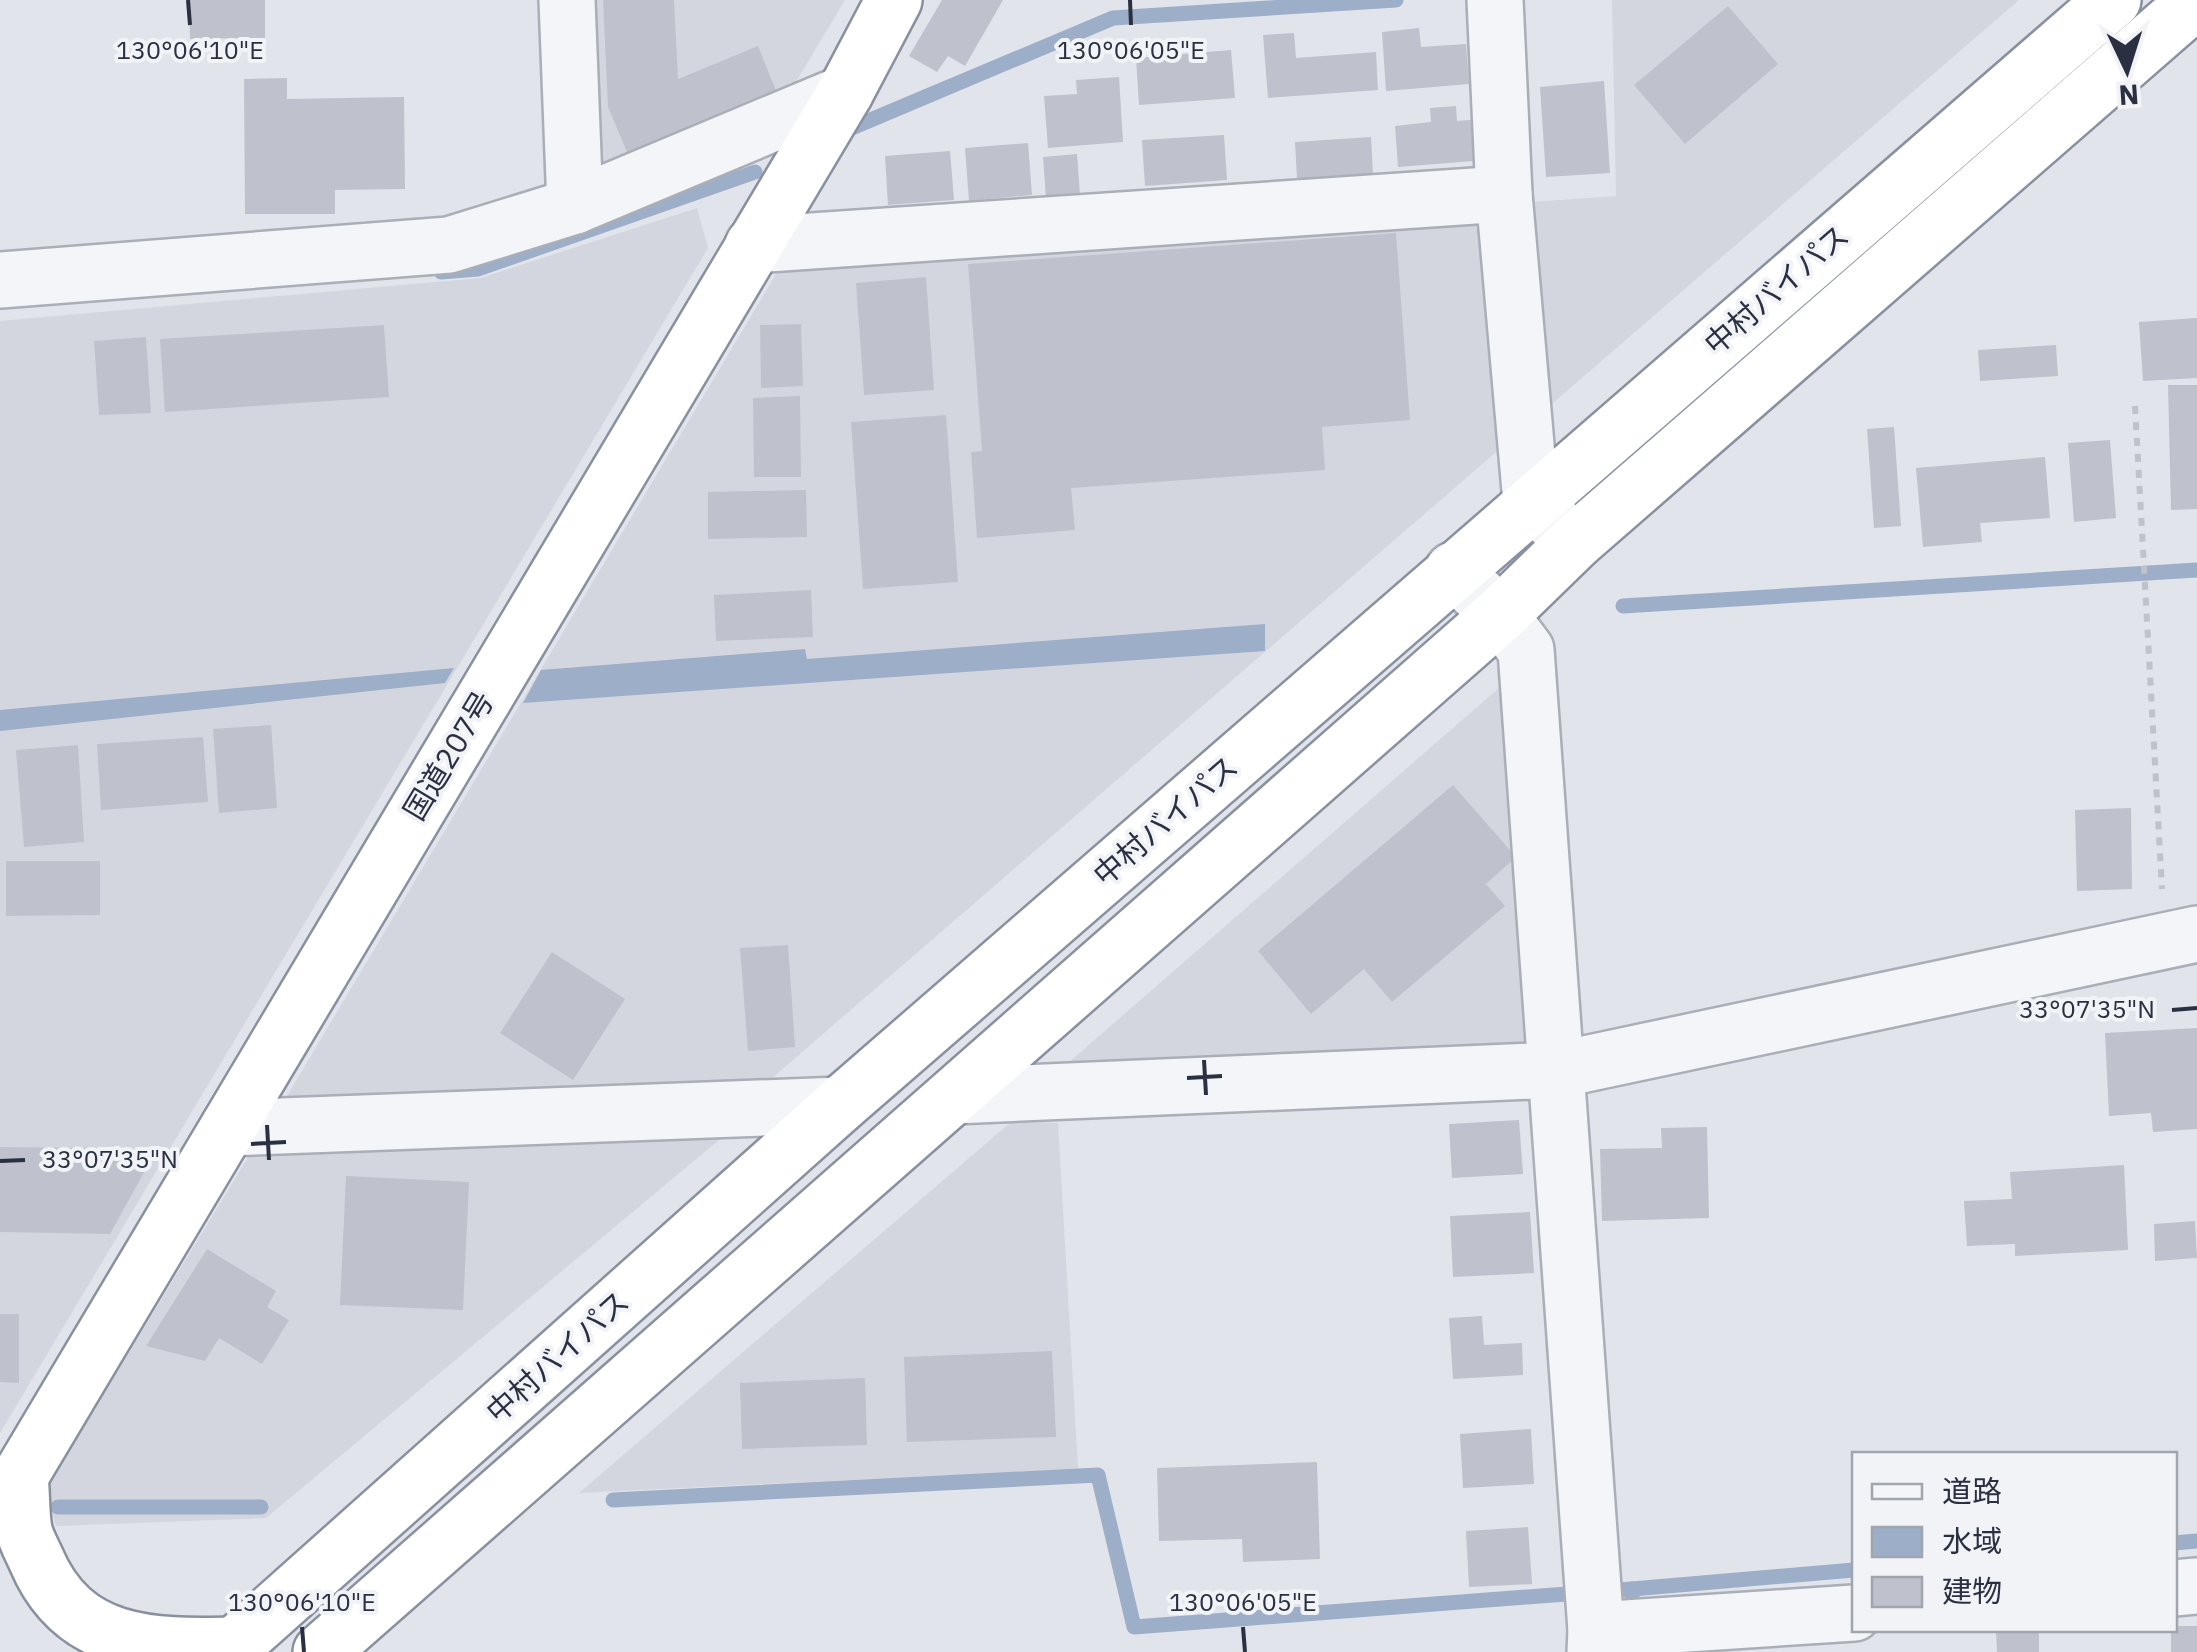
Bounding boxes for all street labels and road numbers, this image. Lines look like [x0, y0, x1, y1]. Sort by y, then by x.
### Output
street label: 中村バイパス [1696, 215, 1857, 362]
street label: 国道207号 [394, 683, 502, 827]
street label: 中村バイパス [1085, 746, 1246, 893]
street label: 中村バイパス [477, 1281, 637, 1430]

